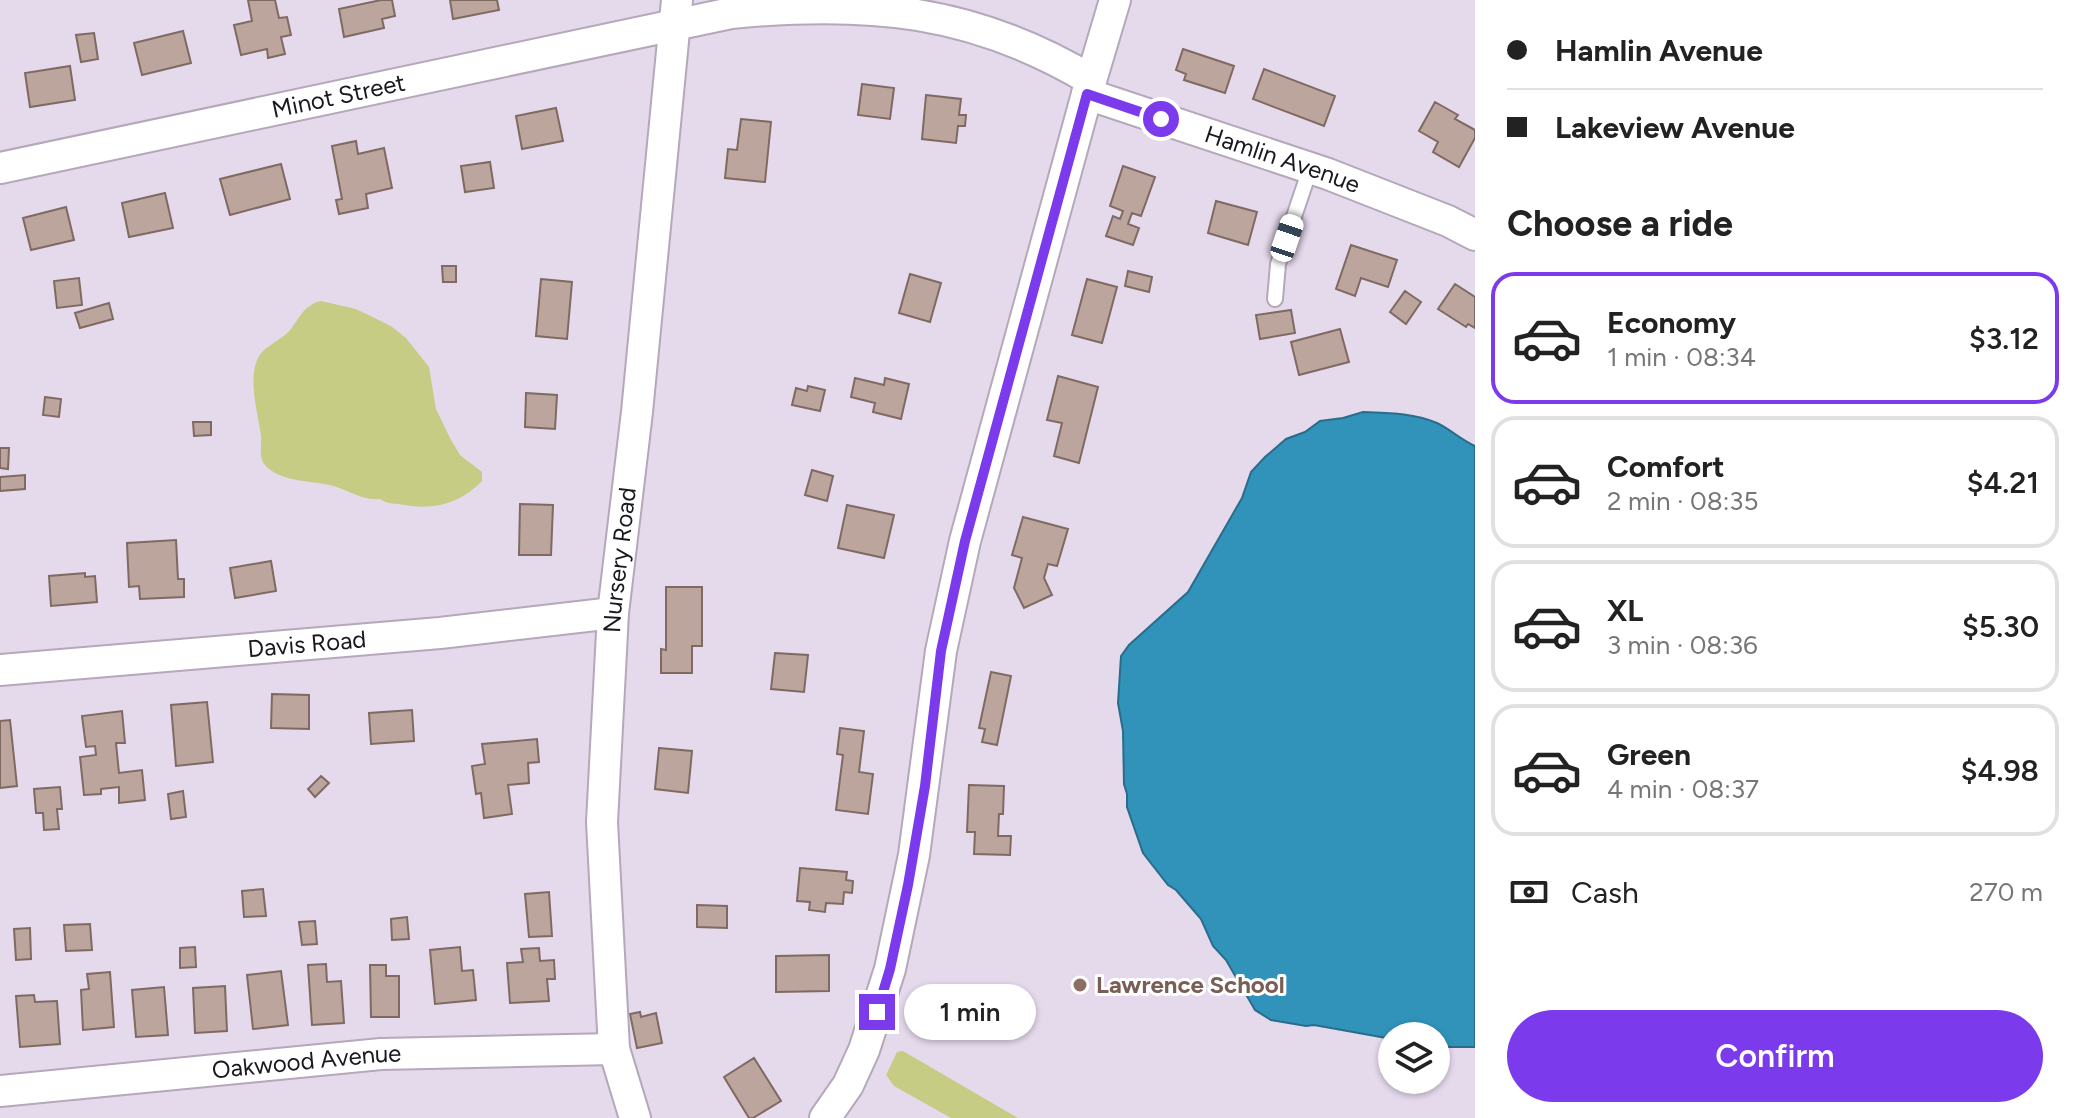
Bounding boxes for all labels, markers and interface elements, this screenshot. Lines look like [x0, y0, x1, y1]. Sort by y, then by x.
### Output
text: Hamlin Avenue [1555, 32, 1763, 69]
street label: Minot Street [269, 68, 408, 124]
route start [1143, 101, 1179, 137]
text: Lakeview Avenue [1555, 109, 1795, 146]
street label: Hamlin Avenue [1201, 119, 1364, 199]
text: Choose a ride [1507, 202, 1733, 245]
car [1268, 211, 1306, 265]
icon: car [1511, 302, 1583, 374]
text: Economy [1607, 304, 1736, 341]
text: $3.12 [1969, 320, 2039, 357]
text: 1 min · 08:34 [1607, 341, 1756, 373]
icon: car [1511, 446, 1583, 518]
text: Comfort [1607, 448, 1725, 485]
text: $4.21 [1967, 464, 2039, 501]
text: 2 min · 08:35 [1607, 485, 1758, 517]
street label: Nursery Road [597, 486, 642, 634]
icon: car [1511, 590, 1583, 662]
text: XL [1607, 592, 1643, 629]
text: $5.30 [1962, 608, 2039, 645]
street label: Davis Road [246, 624, 367, 663]
text: 3 min · 08:36 [1607, 629, 1758, 661]
icon: car [1511, 734, 1583, 806]
text: Green [1607, 736, 1691, 773]
text: $4.98 [1961, 752, 2039, 789]
text: 4 min · 08:37 [1607, 773, 1759, 805]
icon: cash [1507, 870, 1551, 914]
text: Cash [1571, 874, 1639, 911]
text: 270 m [1969, 876, 2043, 908]
place label: Lawrence School [1096, 970, 1285, 999]
marker: Lawrence School [1071, 976, 1089, 994]
callout: 1 min [905, 984, 1037, 1040]
route end [859, 994, 895, 1030]
text: 1 min [940, 996, 1000, 1028]
button: Confirm [1507, 1010, 2043, 1102]
map controls [1378, 1022, 1450, 1094]
button: layers [1378, 1022, 1450, 1094]
street label: Oakwood Avenue [210, 1039, 402, 1084]

